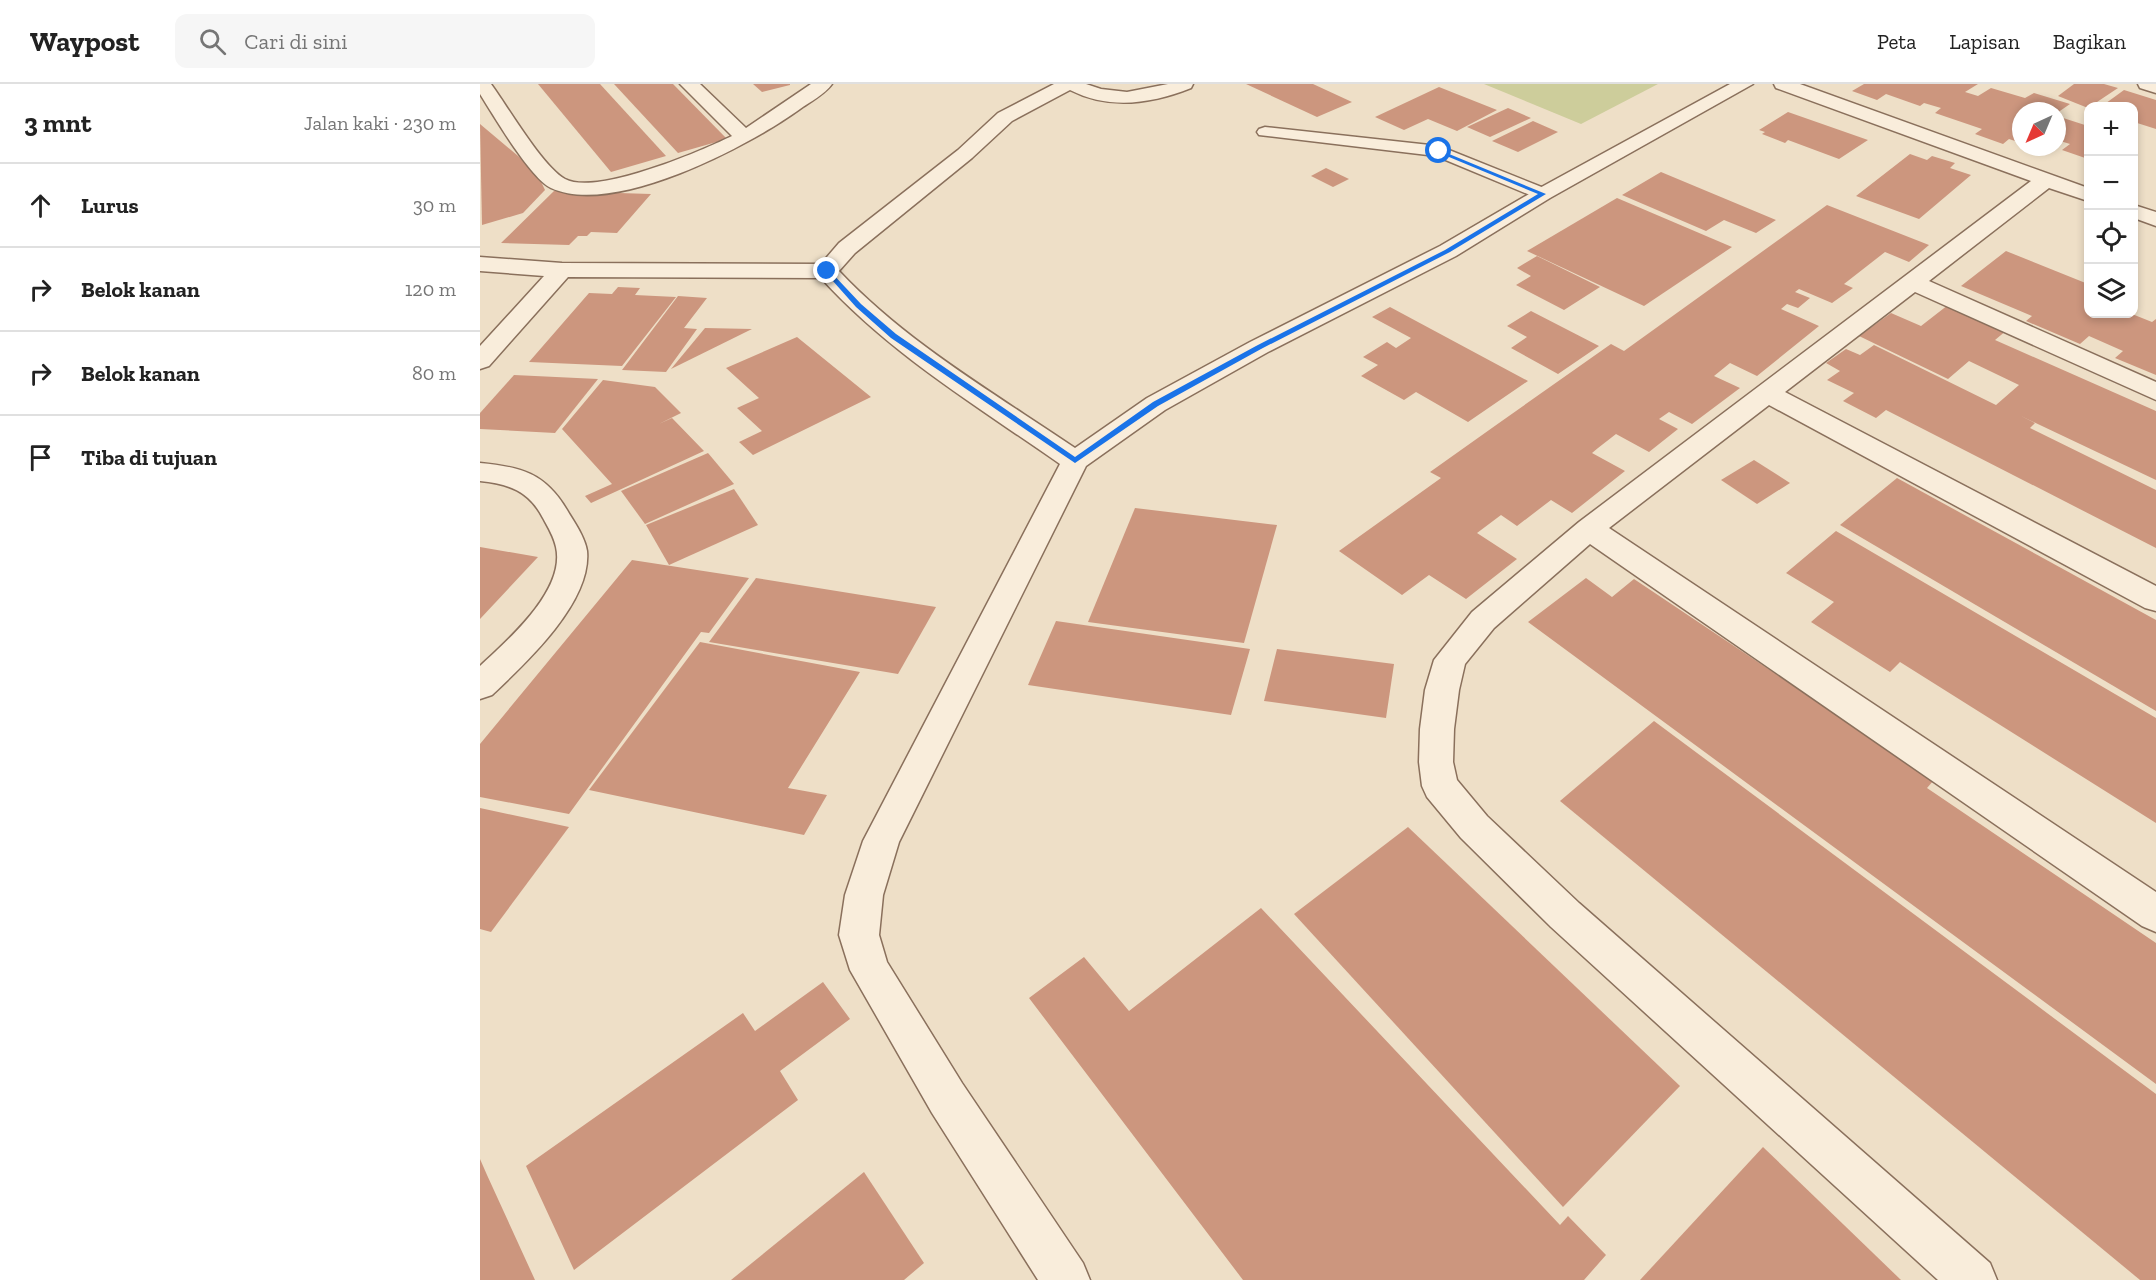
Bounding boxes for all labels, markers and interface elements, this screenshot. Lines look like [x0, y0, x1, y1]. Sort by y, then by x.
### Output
search box [175, 14, 595, 68]
text: Waypost [30, 25, 139, 58]
icon: search [196, 25, 229, 58]
text: Cari di sini [244, 28, 347, 55]
text: Peta [1877, 29, 1916, 54]
text: Lapisan [1949, 29, 2020, 54]
text: Bagikan [2053, 29, 2126, 54]
north arrow [2012, 102, 2066, 156]
map controls [2084, 102, 2138, 318]
button: + [2084, 102, 2138, 156]
text: 3 mnt [24, 107, 91, 139]
text: Jalan kaki · 230 m [304, 111, 456, 135]
route start [1425, 137, 1451, 163]
button: − [2084, 156, 2138, 210]
icon: ahead [24, 189, 57, 222]
text: Lurus [81, 192, 139, 219]
text: 30 m [413, 193, 456, 217]
button: locate [2084, 210, 2138, 264]
route end [813, 257, 839, 283]
button: layers [2084, 264, 2138, 318]
icon: right [24, 273, 57, 306]
text: Belok kanan [81, 276, 200, 303]
text: 120 m [405, 277, 456, 301]
icon: right [24, 357, 57, 390]
text: Belok kanan [81, 360, 200, 387]
text: 80 m [412, 361, 456, 385]
icon: arrive [24, 441, 57, 474]
text: Tiba di tujuan [81, 444, 217, 471]

